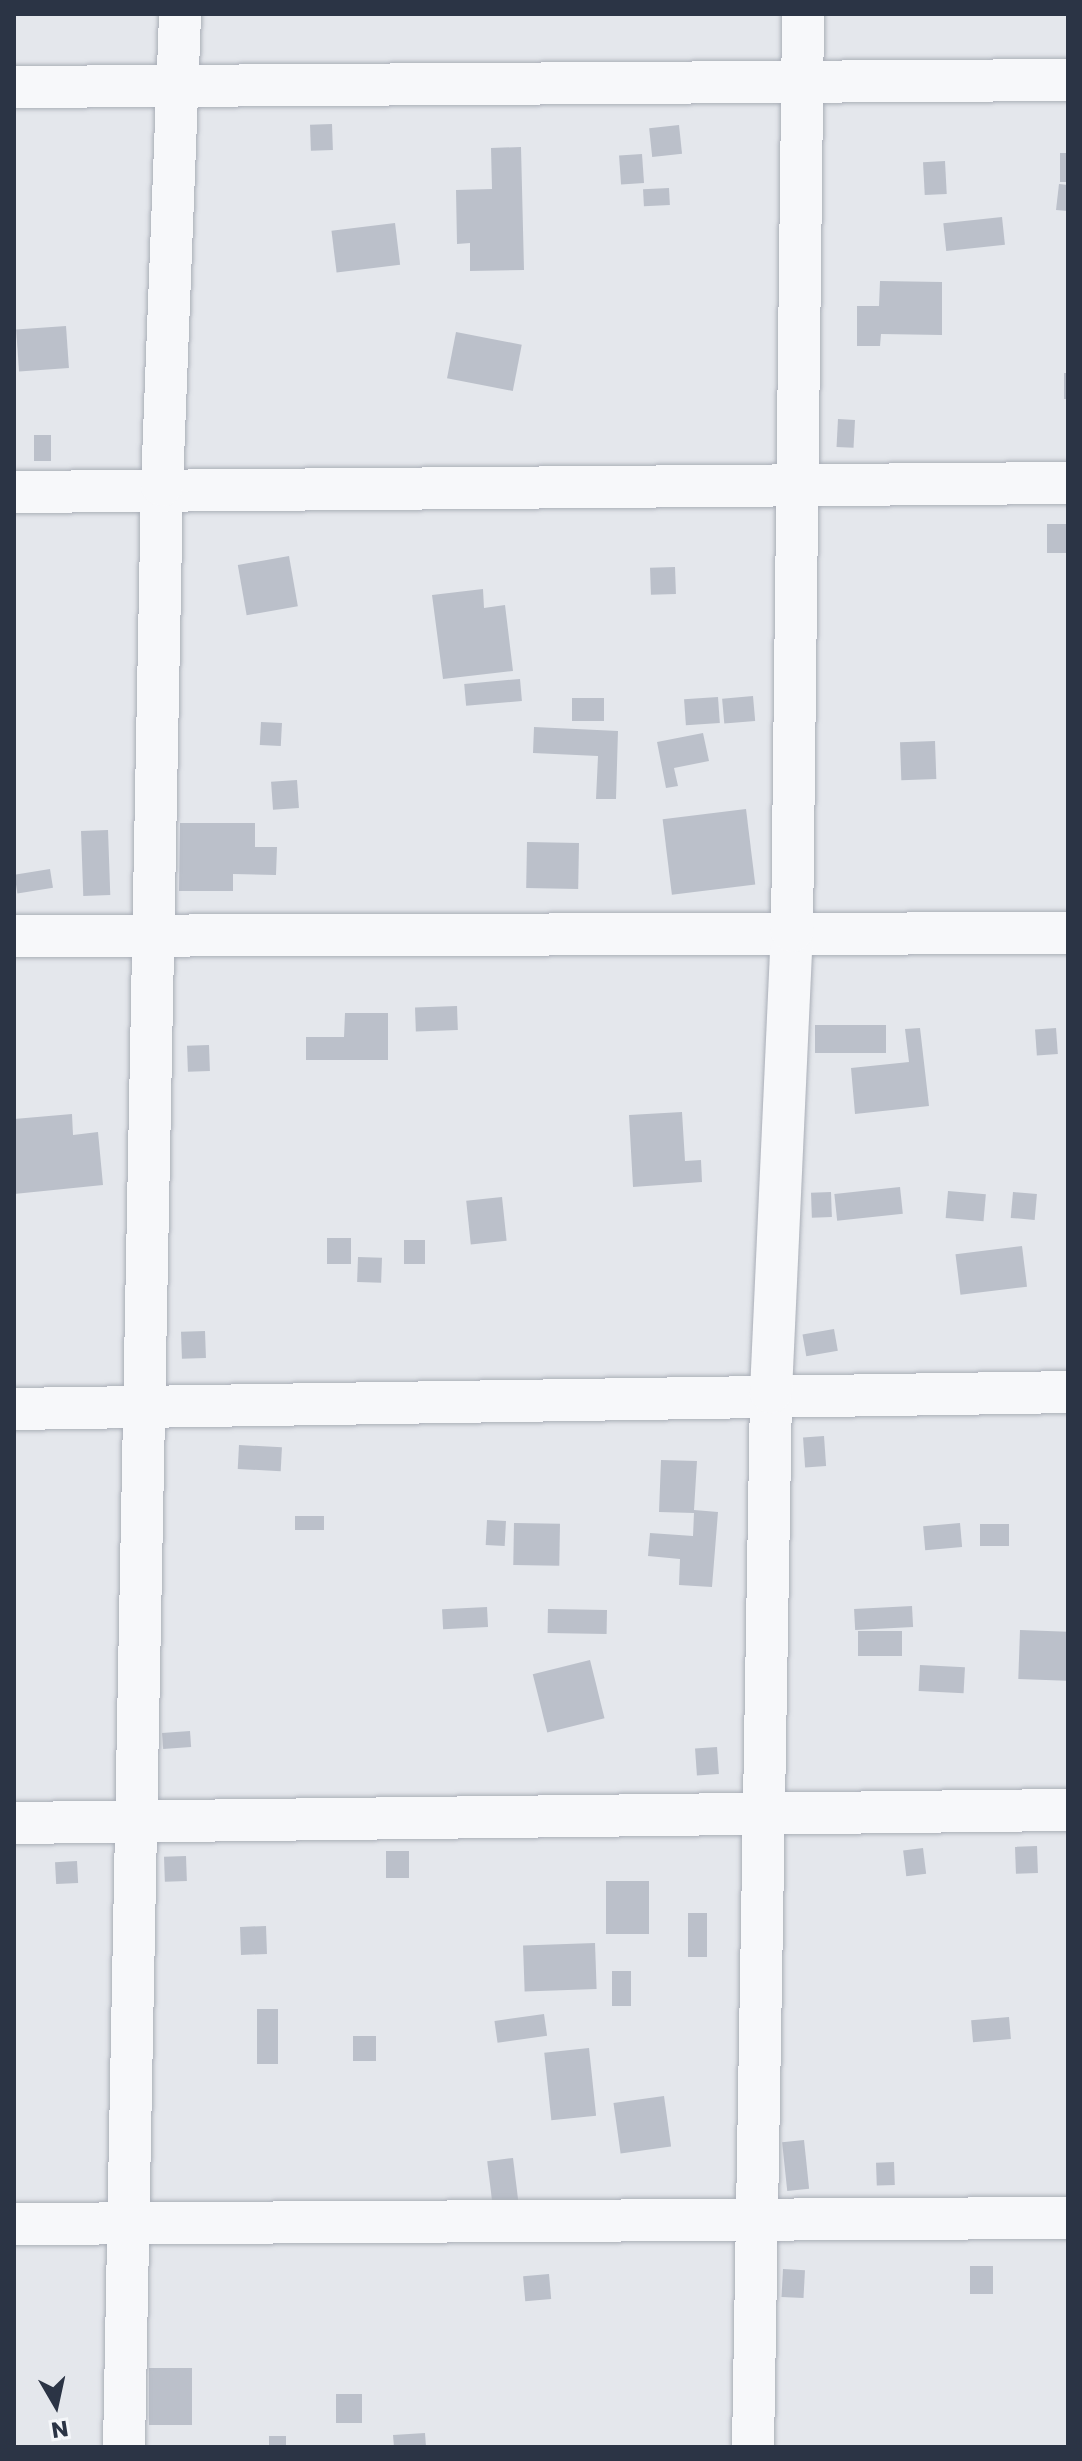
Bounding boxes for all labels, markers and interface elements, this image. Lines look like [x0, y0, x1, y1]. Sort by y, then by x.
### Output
north arrow [16, 2365, 96, 2445]
text: N [49, 2413, 70, 2446]

